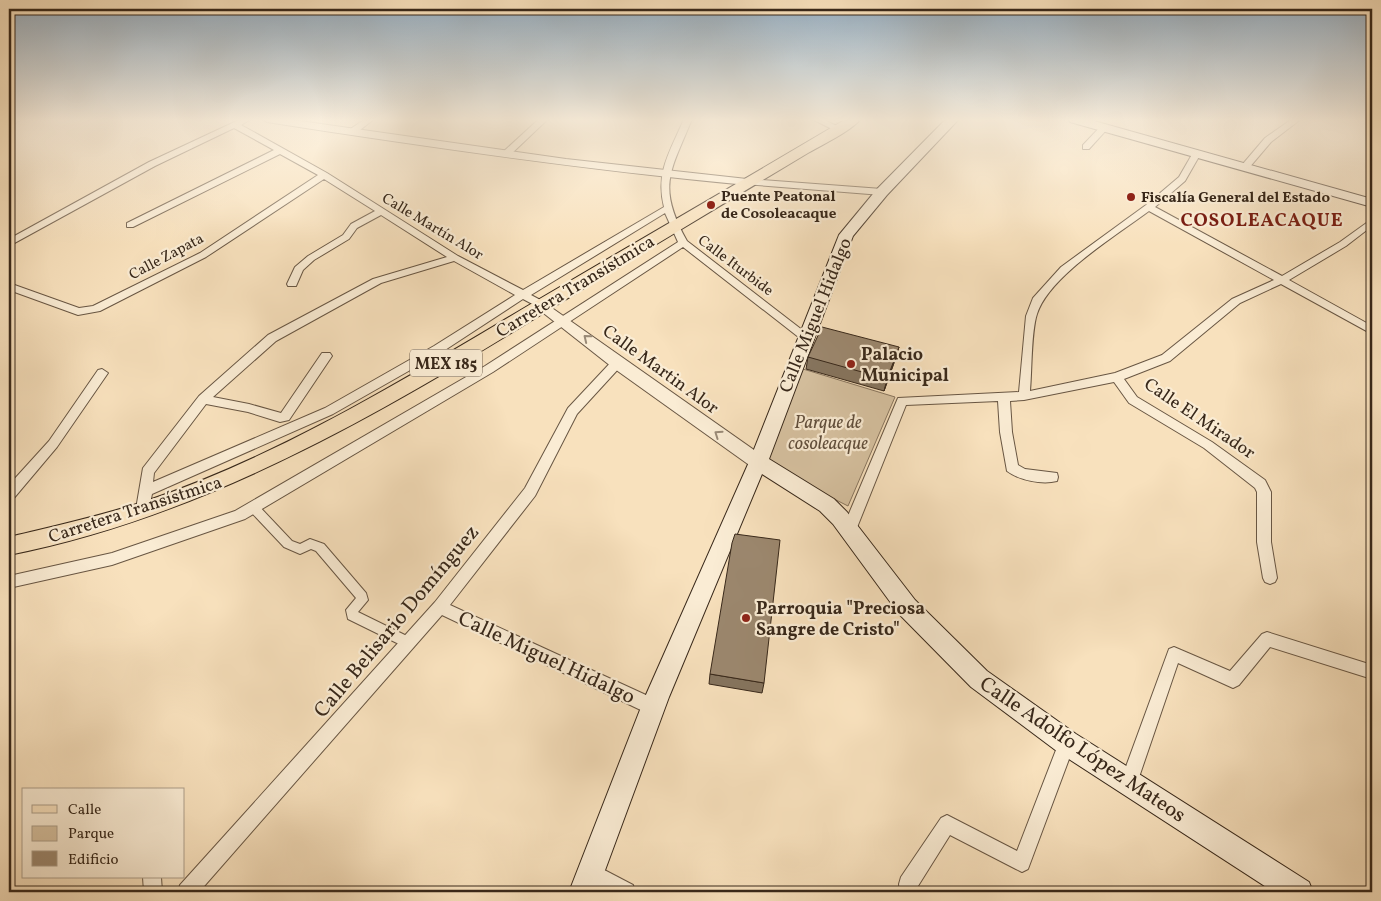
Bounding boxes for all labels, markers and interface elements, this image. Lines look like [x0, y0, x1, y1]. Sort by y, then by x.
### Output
place label: Puente Peatonal de Cosoleacaque [721, 187, 837, 225]
place label: Fiscalía General del Estado [1141, 188, 1330, 209]
street label: Calle Martín Alor [377, 189, 487, 266]
marker: Fiscalía General del Estado [1125, 191, 1137, 203]
marker: Puente Peatonal de Cosoleacaque [705, 199, 717, 211]
district label: COSOLEACAQUE [1180, 208, 1344, 234]
street label: Calle Zapata [126, 229, 208, 286]
street label: Carretera Transístmica [492, 230, 660, 345]
street label: Calle Iturbide [693, 231, 777, 302]
street label: Calle Miguel Hidalgo [774, 234, 859, 397]
street label: Calle Martin Alor [597, 320, 724, 421]
one-way arrow [583, 335, 592, 344]
place label: Palacio Municipal [861, 343, 949, 389]
road number: MEX 185 [410, 349, 482, 376]
marker: Palacio Municipal [845, 358, 857, 370]
street label: Calle El Mirador [1139, 373, 1260, 466]
park label: Parque de cosoleacque [788, 411, 868, 457]
one-way arrow [714, 431, 724, 440]
street label: Carretera Transístmica [45, 471, 225, 550]
street label: Calle Belisario Domínguez [308, 519, 487, 725]
place label: Parroquia "Preciosa Sangre de Cristo" [756, 597, 925, 643]
street label: Calle Miguel Hidalgo [453, 605, 640, 712]
marker: Parroquia "Preciosa Sangre de Cristo" [740, 612, 752, 624]
street label: Calle Adolfo López Mateos [973, 670, 1191, 830]
legend [22, 788, 185, 878]
text: Calle [68, 800, 101, 821]
text: Parque [68, 824, 114, 845]
text: Edificio [68, 850, 119, 871]

